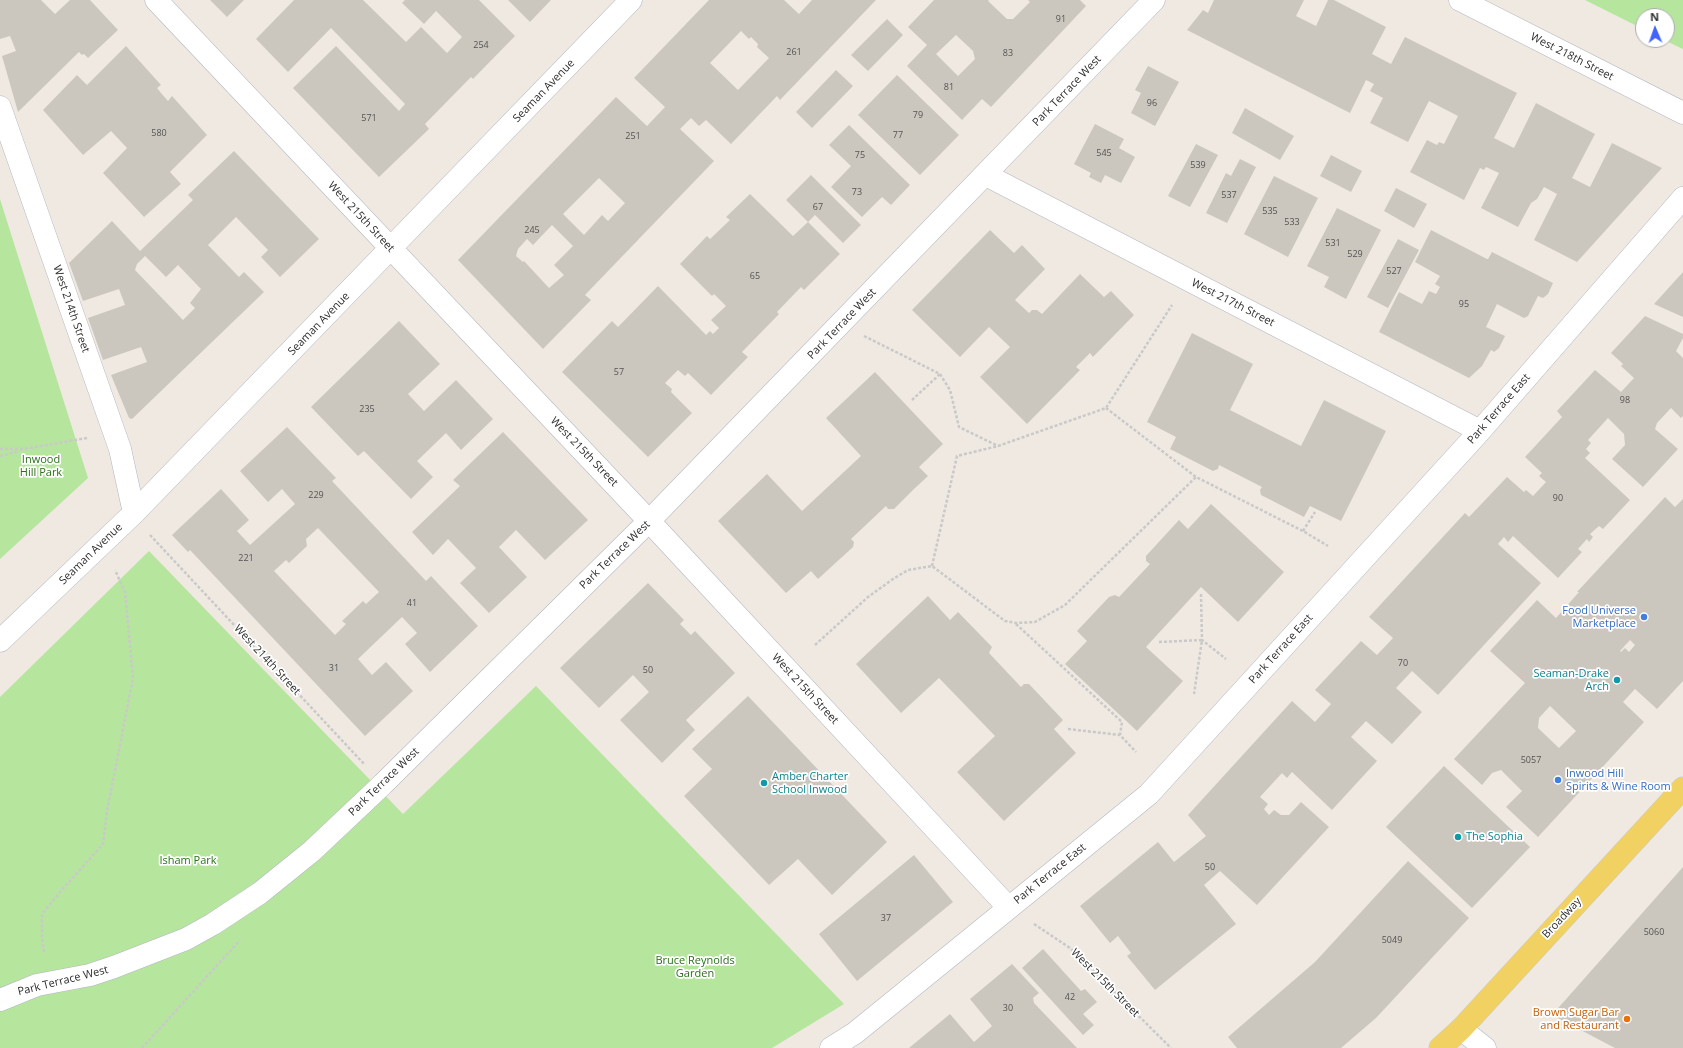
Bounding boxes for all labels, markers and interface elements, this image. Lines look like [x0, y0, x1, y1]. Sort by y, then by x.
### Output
north arrow [1635, 8, 1675, 48]
text: N [1650, 9, 1659, 24]
house number: 91 [1056, 14, 1066, 24]
street label: West 218th Street [1528, 30, 1616, 84]
house number: 254 [473, 40, 489, 50]
house number: 261 [786, 47, 802, 57]
house number: 83 [1003, 48, 1013, 58]
street label: Park Terrace West [1030, 53, 1104, 129]
street label: Seaman Avenue [511, 57, 577, 125]
house number: 81 [944, 82, 954, 92]
house number: 96 [1147, 98, 1157, 108]
house number: 79 [913, 110, 923, 120]
house number: 571 [361, 113, 377, 123]
house number: 580 [151, 128, 167, 138]
house number: 77 [893, 130, 903, 140]
house number: 251 [625, 131, 641, 141]
house number: 545 [1096, 148, 1112, 158]
house number: 75 [855, 150, 865, 160]
house number: 539 [1190, 160, 1206, 170]
street label: West 215th Street [325, 179, 397, 255]
house number: 73 [852, 187, 862, 197]
house number: 537 [1221, 190, 1237, 200]
house number: 67 [813, 202, 823, 212]
house number: 535 [1262, 206, 1278, 216]
house number: 533 [1284, 217, 1300, 227]
house number: 245 [524, 225, 540, 235]
house number: 531 [1325, 238, 1341, 248]
house number: 529 [1347, 249, 1363, 259]
street label: West 214th Street [50, 264, 92, 354]
house number: 527 [1386, 266, 1402, 276]
house number: 65 [750, 271, 760, 281]
street label: West 217th Street [1189, 276, 1277, 330]
street label: Park Terrace West [805, 286, 879, 362]
street label: Seaman Avenue [286, 290, 352, 358]
house number: 95 [1459, 299, 1469, 309]
house number: 57 [614, 367, 624, 377]
street label: Park Terrace East [1465, 371, 1533, 447]
house number: 98 [1620, 395, 1630, 405]
house number: 235 [359, 404, 375, 414]
street label: West 215th Street [547, 415, 621, 489]
park label: Inwood Hill Park [20, 453, 62, 479]
house number: 229 [308, 490, 324, 500]
house number: 90 [1553, 493, 1563, 503]
street label: Park Terrace West [577, 518, 653, 592]
street label: Seaman Avenue [57, 521, 125, 587]
house number: 221 [238, 553, 254, 563]
house number: 41 [407, 598, 417, 608]
place label: Food Universe Marketplace [1562, 604, 1636, 630]
street label: Park Terrace East [1246, 612, 1316, 686]
marker: Food Universe Marketplace [1639, 612, 1649, 622]
street label: West 214th Street [231, 622, 303, 698]
street label: West 215th Street [769, 651, 841, 727]
house number: 70 [1398, 658, 1408, 668]
house number: 31 [329, 663, 339, 673]
house number: 50 [643, 665, 653, 675]
place label: Seaman-Drake Arch [1534, 667, 1609, 693]
marker: Seaman-Drake Arch [1612, 675, 1622, 685]
street label: Park Terrace West [346, 745, 422, 819]
house number: 5057 [1521, 755, 1541, 765]
place label: Inwood Hill Spirits & Wine Room [1566, 767, 1671, 793]
place label: Amber Charter School Inwood [772, 770, 848, 796]
marker: Inwood Hill Spirits & Wine Room [1553, 775, 1563, 785]
marker: Amber Charter School Inwood [759, 778, 769, 788]
place label: The Sophia [1466, 830, 1523, 844]
marker: The Sophia [1453, 832, 1463, 842]
street label: Park Terrace East [1011, 841, 1089, 907]
park label: Isham Park [159, 854, 217, 868]
house number: 50 [1205, 862, 1215, 872]
street label: Broadway [1540, 895, 1584, 941]
house number: 37 [881, 913, 891, 923]
house number: 5060 [1644, 927, 1664, 937]
house number: 5049 [1382, 935, 1402, 945]
street label: West 215th Street [1068, 946, 1142, 1020]
park label: Bruce Reynolds Garden [655, 954, 735, 980]
street label: Park Terrace West [16, 963, 110, 999]
house number: 42 [1065, 992, 1075, 1002]
house number: 30 [1003, 1003, 1013, 1013]
place label: Brown Sugar Bar and Restaurant [1533, 1006, 1619, 1032]
marker: Brown Sugar Bar and Restaurant [1622, 1014, 1632, 1024]

